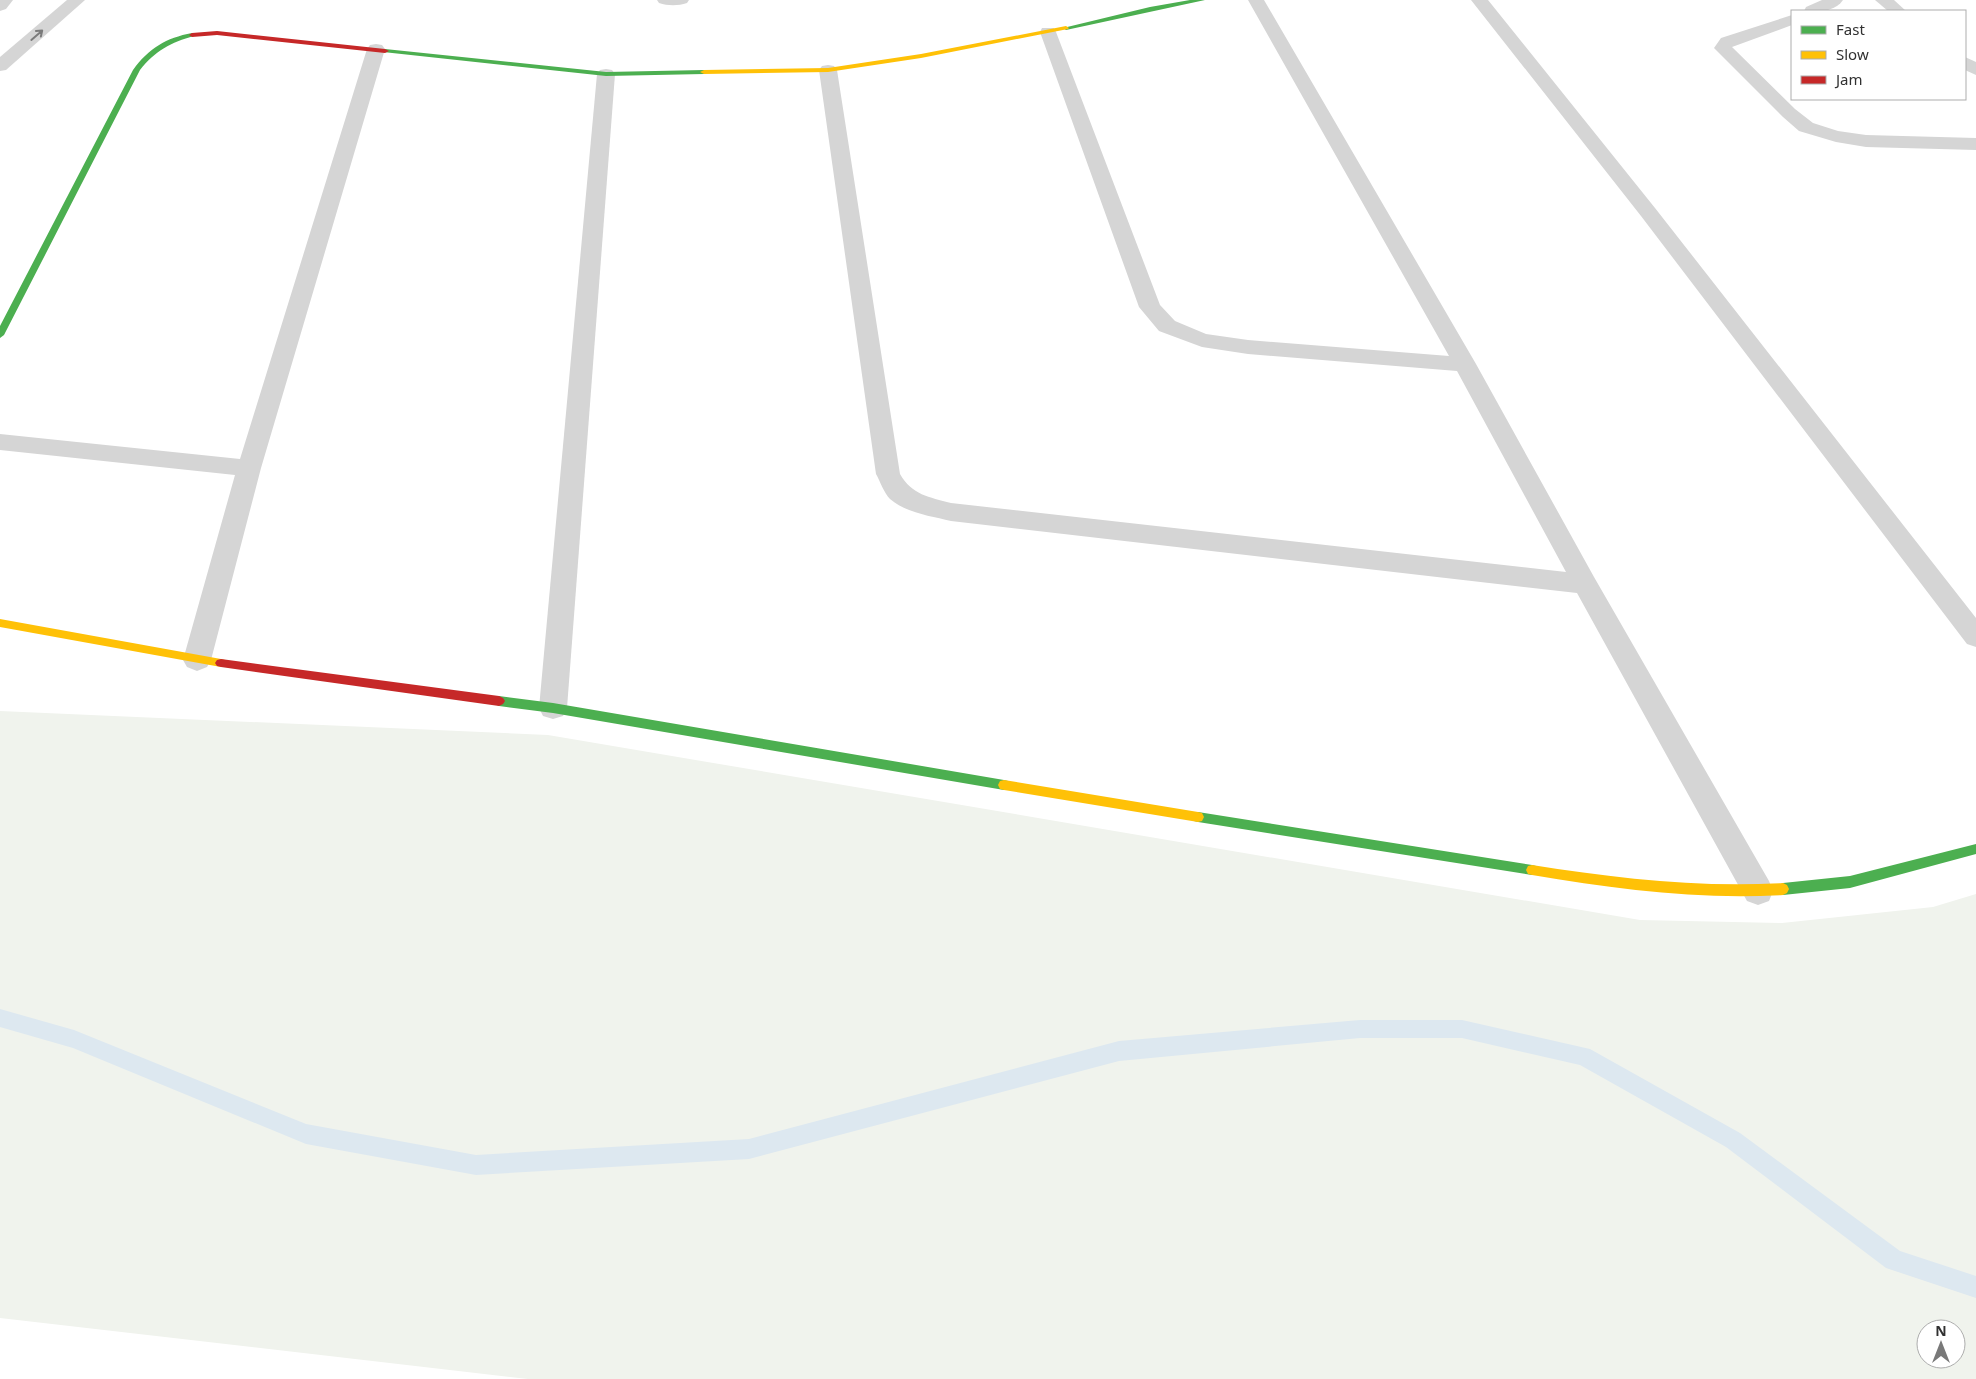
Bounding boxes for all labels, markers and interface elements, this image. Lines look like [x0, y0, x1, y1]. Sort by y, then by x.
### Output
legend [1791, 10, 1966, 100]
text: Fast [1836, 19, 1865, 39]
one-way arrow [30, 29, 43, 40]
text: Slow [1836, 44, 1869, 64]
text: Jam [1834, 69, 1863, 89]
north arrow [1916, 1319, 1966, 1369]
text: N [1935, 1321, 1947, 1340]

